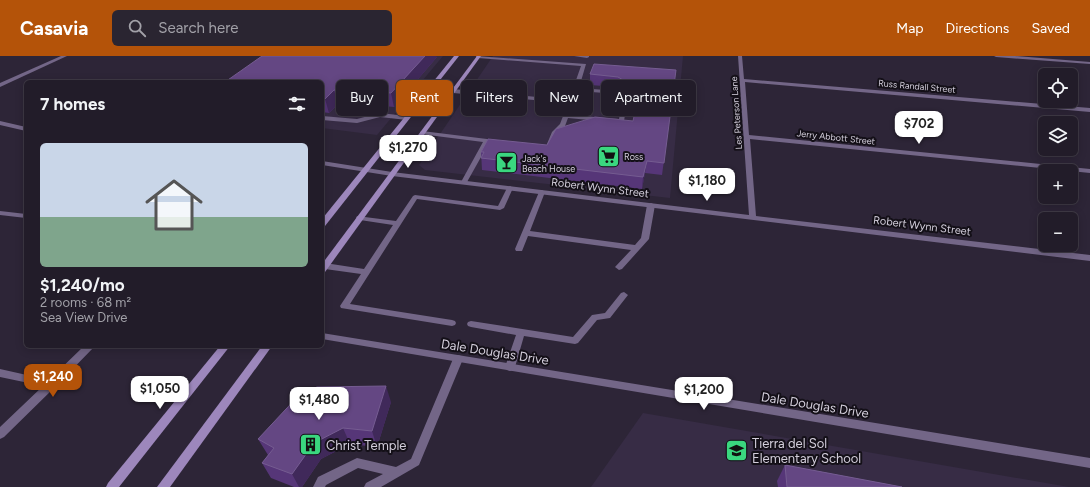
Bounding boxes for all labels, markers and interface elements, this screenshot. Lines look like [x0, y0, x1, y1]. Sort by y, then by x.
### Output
search box [112, 10, 392, 46]
text: Casavia [20, 17, 88, 40]
icon: search [126, 17, 148, 39]
text: Search here [158, 19, 238, 37]
text: Map [896, 20, 924, 37]
text: Directions [946, 20, 1009, 37]
text: Saved [1031, 20, 1070, 37]
map controls [1038, 68, 1078, 252]
button: locate [1038, 68, 1078, 108]
street label: Les Peterson Lane [728, 76, 744, 150]
street label: Russ Randall Street [878, 77, 957, 95]
chip: Buy [336, 80, 388, 116]
chip: Rent [396, 80, 453, 116]
chip: Filters [461, 80, 527, 116]
chip: New [535, 80, 593, 116]
chip: Apartment [601, 80, 696, 116]
icon: filters [286, 93, 308, 115]
text: 7 homes [40, 94, 105, 114]
pin: $702 [895, 111, 943, 145]
text: $702 [904, 116, 934, 131]
button: layers [1038, 116, 1078, 156]
street label: Jerry Abbott Street [796, 127, 876, 147]
pin: $1,270 [375, 135, 441, 169]
text: $1,270 [388, 140, 428, 155]
supermarket icon: Ross [595, 143, 621, 169]
bar icon: Jack's Beach House [494, 150, 520, 176]
place label: Ross [624, 151, 643, 162]
place label: Jack's Beach House [522, 153, 575, 174]
button: + [1038, 164, 1078, 204]
pin: $1,180 [674, 168, 740, 202]
icon: home [138, 169, 210, 241]
text: $1,180 [688, 173, 726, 188]
street label: Robert Wynn Street [550, 176, 650, 200]
button: − [1038, 212, 1078, 252]
street label: Robert Wynn Street [872, 214, 972, 238]
text: $1,240/mo [40, 275, 125, 295]
text: 2 rooms · 68 m² [40, 295, 131, 310]
text: Sea View Drive [40, 310, 127, 325]
street label: Dale Douglas Drive [440, 336, 550, 368]
pin: $1,240 [20, 364, 86, 398]
text: $1,240 [33, 369, 73, 384]
pin: $1,050 [127, 376, 193, 410]
pin: $1,200 [671, 377, 737, 411]
text: $1,050 [140, 381, 180, 396]
text: $1,200 [684, 382, 724, 397]
pin: $1,480 [286, 387, 352, 421]
street label: Dale Douglas Drive [760, 389, 870, 421]
text: $1,480 [299, 392, 339, 407]
building icon: Christ Temple [298, 432, 324, 458]
place label: Tierra del Sol Elementary School [752, 436, 861, 466]
school or university icon: Tierra del Sol Elementary School [723, 437, 749, 463]
place label: Christ Temple [326, 438, 406, 453]

